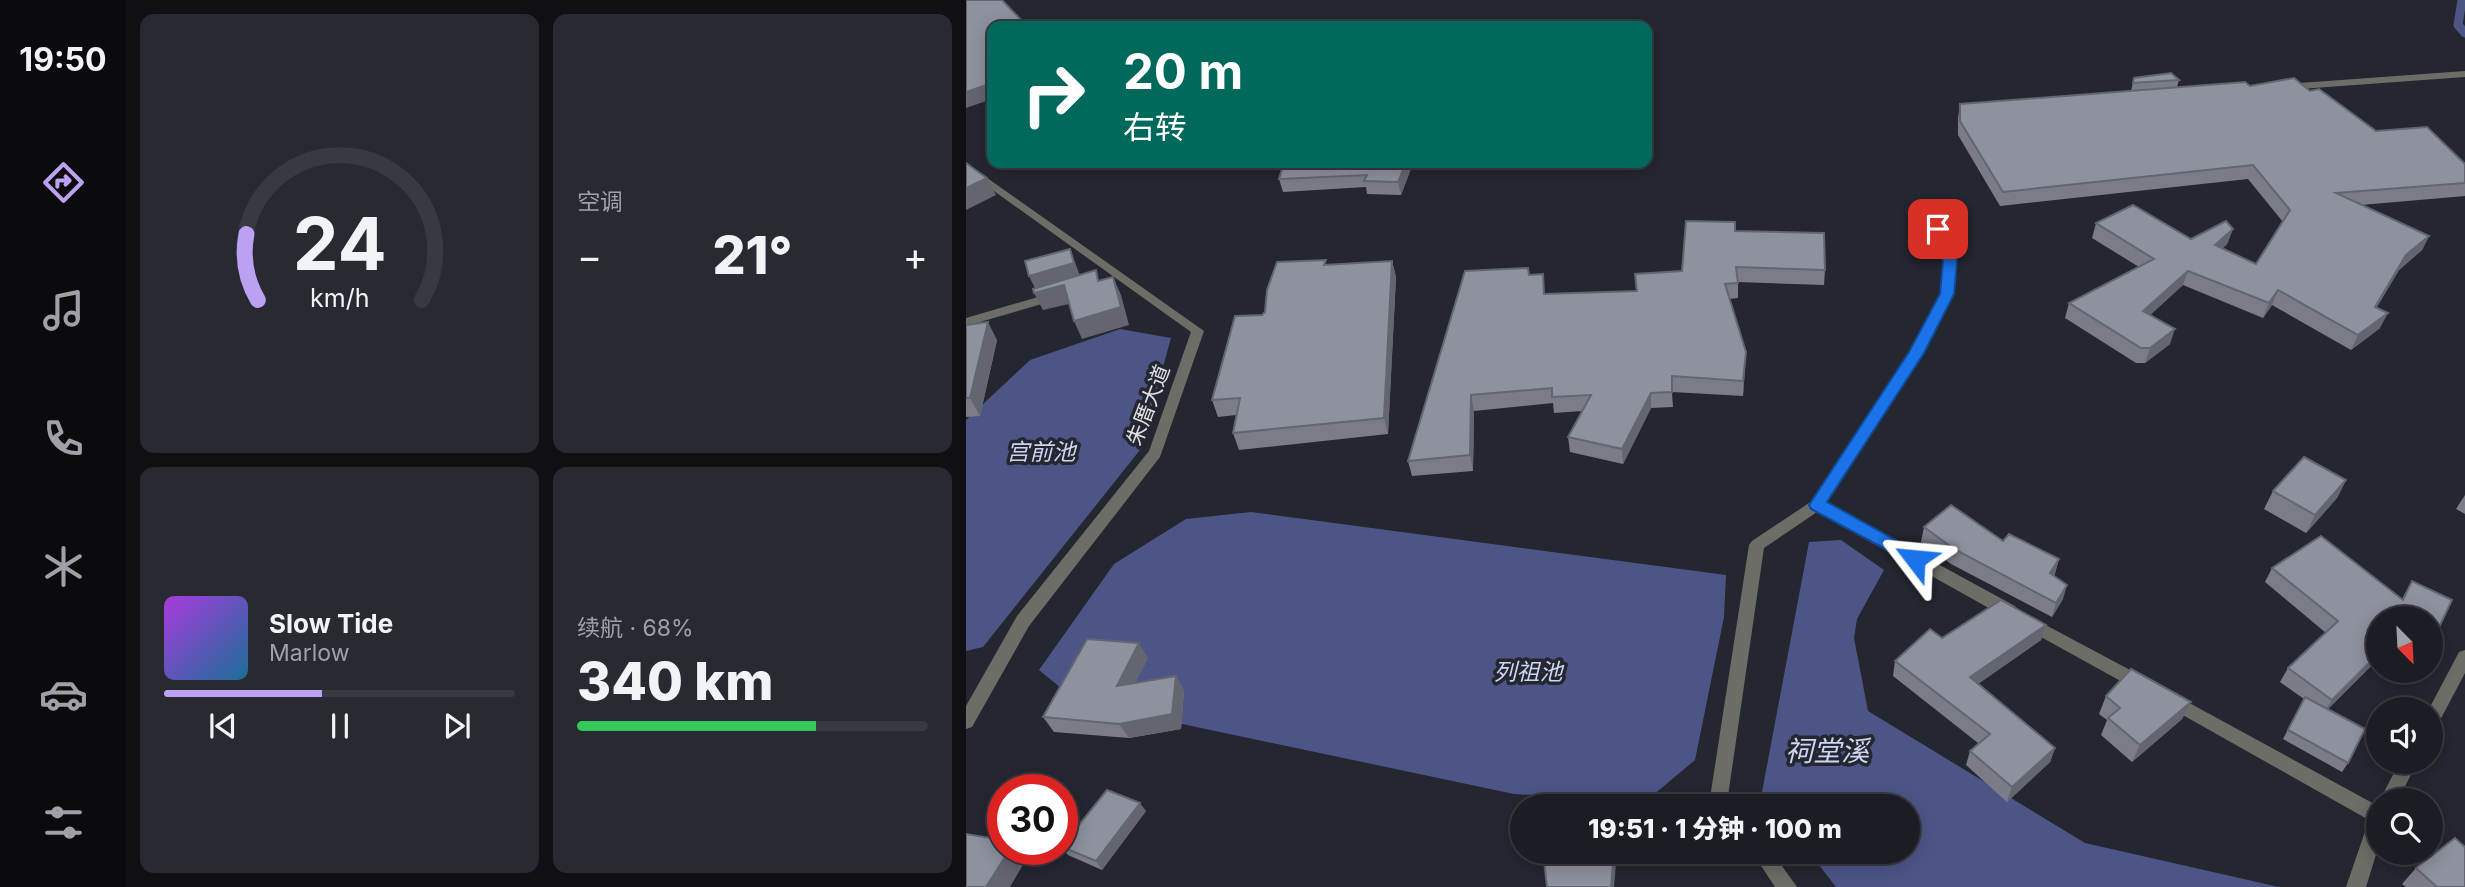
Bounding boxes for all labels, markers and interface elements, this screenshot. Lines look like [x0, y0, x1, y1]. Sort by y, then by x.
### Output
text: 19:50 [19, 40, 107, 79]
text: 20 m [1123, 42, 1243, 101]
icon: right [1008, 49, 1099, 140]
text: 右转 [1123, 108, 1187, 147]
icon: directions [39, 158, 88, 207]
text: 空调 [577, 188, 623, 216]
text: 24 [293, 199, 386, 288]
pin [1908, 199, 1968, 259]
icon: arrive [1919, 210, 1957, 248]
text: 21° [712, 224, 793, 287]
text: − [577, 233, 602, 279]
text: + [903, 233, 928, 279]
text: km/h [310, 282, 369, 312]
icon: music [39, 286, 88, 335]
street label: 朱厝大道 [1121, 361, 1175, 449]
icon: phone [39, 414, 88, 463]
water label: 宫前池 [1007, 438, 1078, 466]
position arrow [1878, 522, 1952, 596]
icon: climate [39, 542, 88, 591]
north arrow [2366, 606, 2443, 682]
map controls [2366, 606, 2443, 865]
text: Slow Tide [269, 608, 393, 639]
text: 续航 · 68% [577, 614, 694, 642]
text: Marlow [269, 639, 349, 667]
text: 340 km [577, 650, 773, 713]
water label: 列祖池 [1494, 658, 1565, 686]
icon: car [39, 670, 88, 719]
button: sound [2366, 697, 2443, 774]
icon: previous [204, 707, 242, 745]
icon: pause [321, 707, 359, 745]
icon: next [438, 707, 476, 745]
water label: 祠堂溪 [1785, 734, 1872, 768]
speed limit sign: 30 [987, 774, 1078, 865]
button: search [2366, 788, 2443, 865]
icon: filters [39, 798, 88, 847]
text: 19:51 · 1 分钟 · 100 m [1588, 813, 1842, 844]

